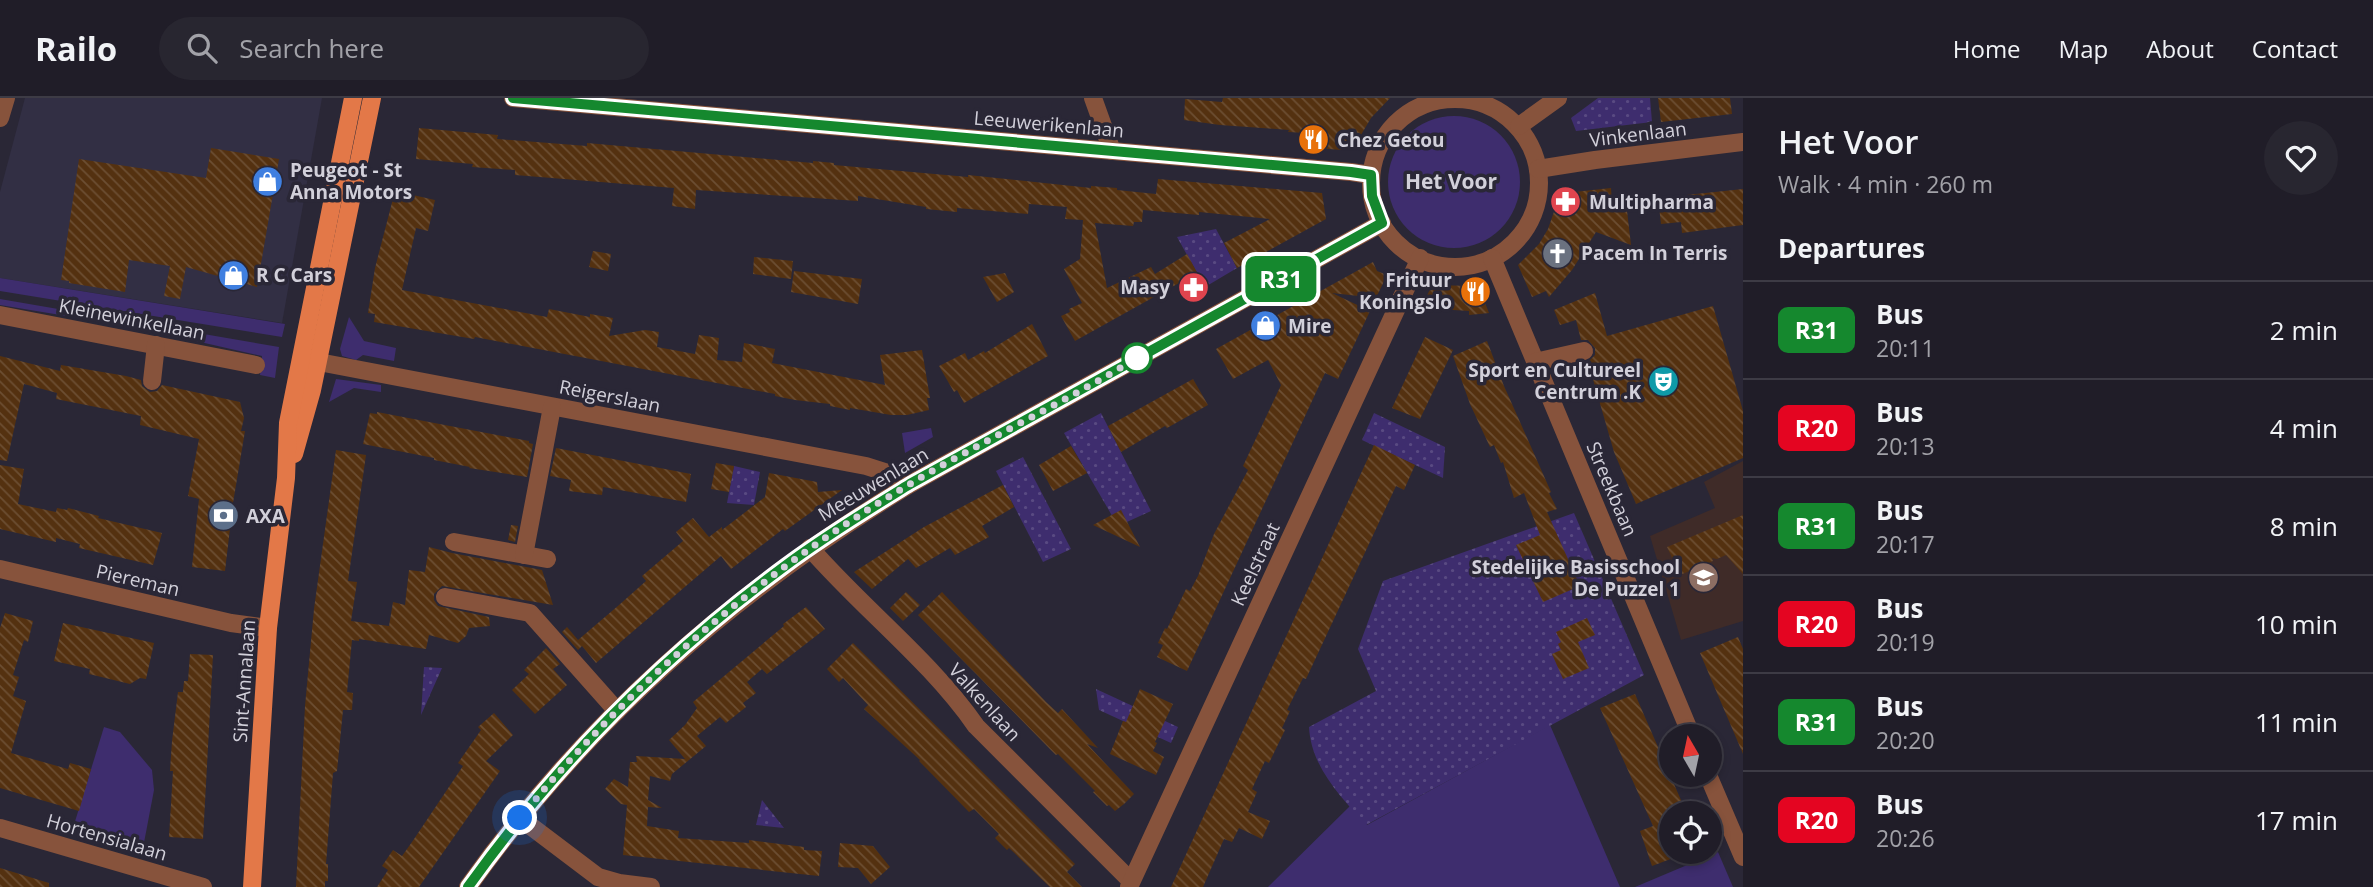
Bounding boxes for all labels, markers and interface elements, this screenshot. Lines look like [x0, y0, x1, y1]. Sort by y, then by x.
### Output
search box [159, 17, 649, 80]
text: Railo [35, 26, 117, 71]
icon: search [183, 29, 221, 67]
text: Search here [239, 30, 384, 66]
text: Home [1953, 32, 2021, 65]
text: Map [2059, 32, 2108, 65]
text: About [2146, 32, 2214, 65]
text: Contact [2252, 32, 2338, 65]
street label: Leeuwerikenlaan [973, 104, 1125, 144]
street label: Vinkenlaan [1588, 115, 1688, 153]
text: Het Voor [1778, 119, 1919, 164]
button: heart [2264, 121, 2338, 195]
restaurant icon: Chez Getou [1297, 123, 1331, 157]
place label: Chez Getou [1337, 127, 1445, 153]
place label: Peugeot - St Anna Motors [290, 157, 412, 205]
shop icon: Peugeot - St Anna Motors [250, 164, 284, 198]
district label: Het Voor [1405, 167, 1498, 195]
text: Walk · 4 min · 260 m [1778, 168, 1993, 200]
pharmacy icon: Multipharma [1549, 185, 1583, 219]
place label: Multipharma [1589, 189, 1714, 215]
text: Departures [1778, 230, 1925, 266]
church icon: Pacem In Terris [1541, 236, 1575, 270]
place label: Pacem In Terris [1581, 240, 1727, 266]
line badge: R31 [1241, 256, 1321, 302]
shop icon: R C Cars [216, 258, 250, 292]
place label: R C Cars [256, 262, 332, 288]
text: R31 [1259, 262, 1303, 295]
place label: Frituur Koningslo [1359, 267, 1452, 315]
pharmacy icon: Masy [1176, 270, 1210, 304]
place label: Masy [1120, 274, 1170, 300]
restaurant icon: Frituur Koningslo [1458, 274, 1492, 308]
street label: Kleinewinkellaan [57, 292, 207, 346]
text: Bus [1876, 296, 1923, 332]
shop icon: Mire [1248, 309, 1282, 343]
text: 2 min [2270, 312, 2338, 348]
place label: Mire [1288, 313, 1332, 339]
text: R31 [1795, 313, 1838, 346]
text: 20:11 [1876, 332, 1935, 364]
unlabelled marker [1122, 343, 1152, 373]
place label: Sport en Cultureel Centrum .K [1468, 357, 1641, 405]
theatre icon: Sport en Cultureel Centrum .K [1647, 364, 1681, 398]
street label: Reigerslaan [557, 373, 663, 419]
text: Bus [1876, 394, 1923, 430]
text: 4 min [2270, 410, 2338, 446]
text: R20 [1795, 411, 1838, 444]
text: 20:13 [1876, 430, 1935, 462]
street label: Streekbaan [1580, 438, 1644, 540]
street label: Meeuwenlaan [813, 441, 933, 527]
text: Bus [1876, 492, 1923, 528]
bank icon: AXA [206, 499, 240, 533]
place label: AXA [246, 503, 286, 529]
text: 8 min [2270, 508, 2338, 544]
text: R31 [1795, 509, 1838, 542]
street label: Keelstraat [1224, 518, 1286, 610]
text: 20:17 [1876, 528, 1935, 560]
place label: Stedelijke Basisschool De Puzzel 1 [1472, 554, 1680, 602]
street label: Piereman [94, 558, 182, 602]
school or university icon: Stedelijke Basisschool De Puzzel 1 [1686, 561, 1720, 595]
text: Bus [1876, 590, 1923, 626]
text: 10 min [2255, 606, 2338, 642]
text: R20 [1795, 607, 1838, 640]
street label: Sint-Annalaan [227, 619, 261, 743]
text: 20:19 [1876, 626, 1935, 658]
street label: Valkenlaan [943, 657, 1027, 747]
text: Bus [1876, 688, 1923, 724]
text: 11 min [2255, 704, 2338, 740]
text: R31 [1795, 705, 1838, 738]
north arrow [1659, 724, 1722, 788]
map controls [1659, 724, 1722, 864]
text: 20:20 [1876, 724, 1935, 756]
text: Bus [1876, 786, 1923, 822]
your location [502, 800, 537, 835]
button: locate [1659, 801, 1722, 864]
text: 17 min [2255, 802, 2338, 838]
text: R20 [1795, 803, 1838, 836]
street label: Hortensialaan [44, 807, 170, 867]
text: 20:26 [1876, 822, 1935, 854]

